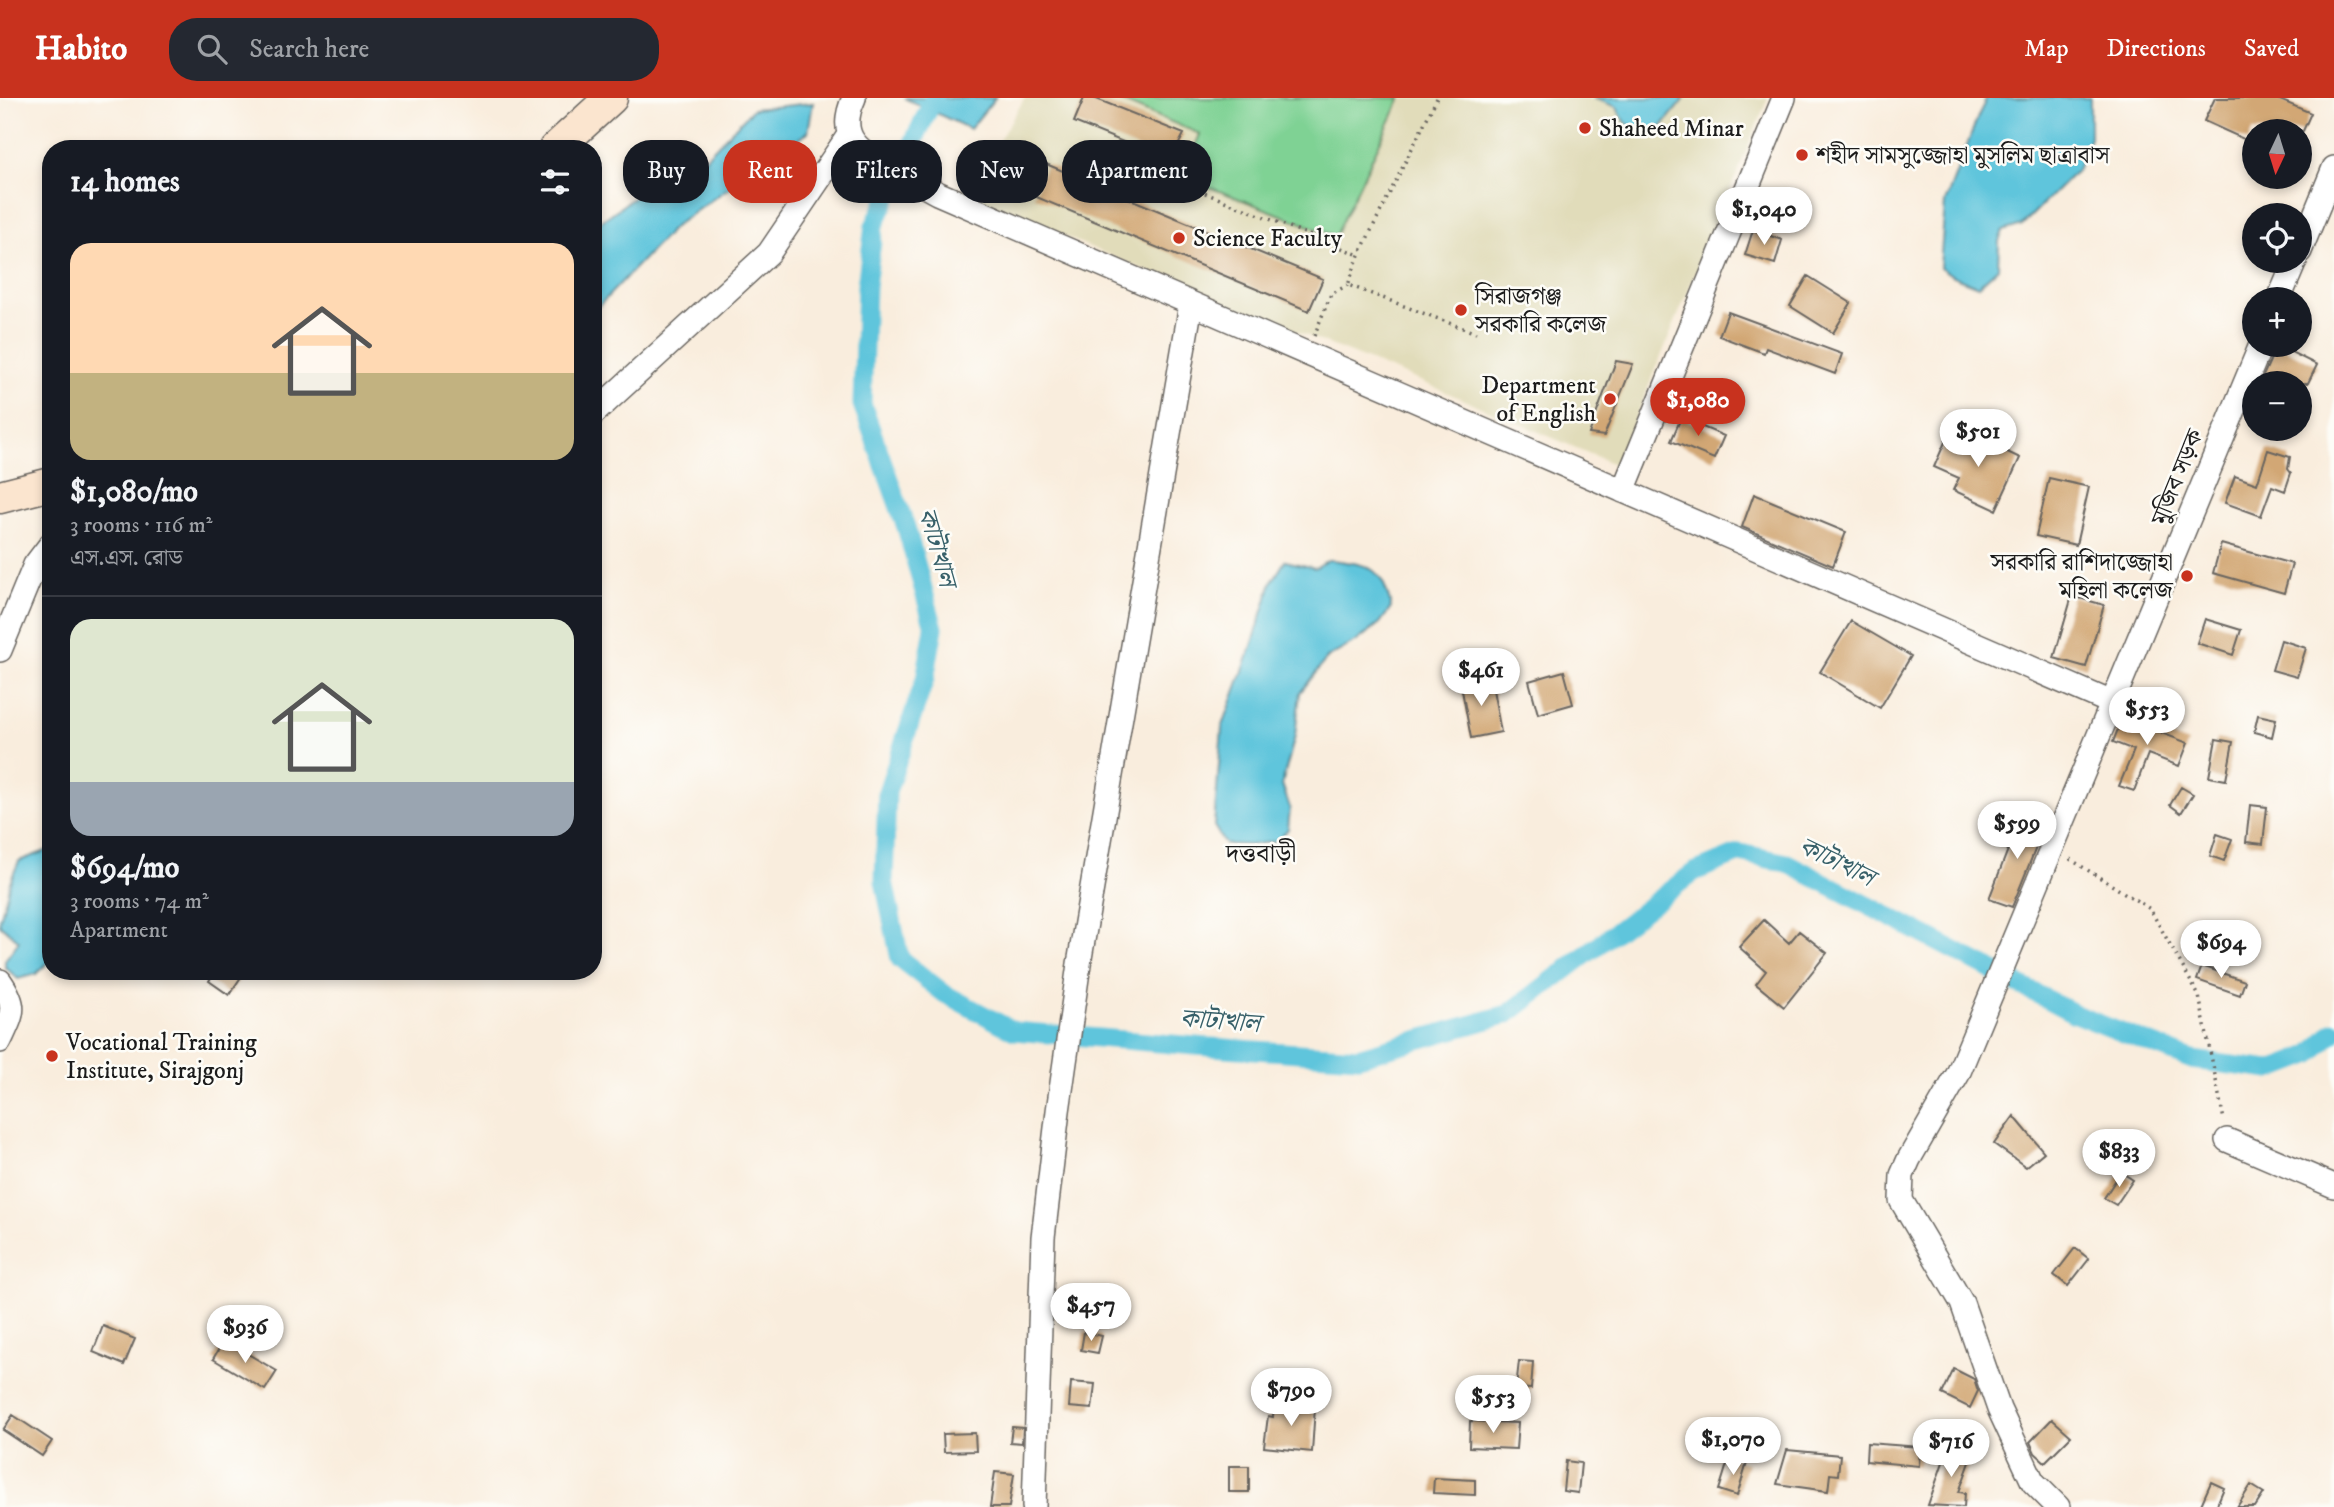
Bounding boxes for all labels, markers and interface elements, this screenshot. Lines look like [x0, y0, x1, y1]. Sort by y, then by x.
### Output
search box [169, 18, 659, 81]
text: Habito [35, 29, 127, 70]
icon: search [193, 30, 231, 68]
text: Search here [249, 33, 369, 66]
text: Map [2024, 34, 2069, 64]
text: Directions [2107, 34, 2206, 64]
text: Saved [2244, 34, 2299, 64]
place label: Shaheed Minar [1599, 114, 1744, 144]
north arrow [2242, 119, 2312, 189]
map controls [2242, 119, 2312, 441]
marker: Shaheed Minar [1577, 120, 1593, 136]
chip: Buy [623, 140, 709, 203]
chip: Rent [723, 140, 817, 203]
chip: Filters [831, 140, 942, 203]
chip: New [956, 140, 1048, 203]
chip: Apartment [1062, 140, 1212, 203]
place label: শহীদ সামসুজ্জোহা মুসলিম ছাত্রাবাস [1815, 141, 2111, 171]
marker: শহীদ সামসুজ্জোহা মুসলিম ছাত্রাবাস [1794, 147, 1810, 163]
icon: filters [536, 163, 574, 201]
text: 14 homes [70, 164, 180, 201]
pin: $1,040 [1707, 188, 1821, 247]
text: $1,040 [1731, 195, 1797, 224]
button: locate [2242, 203, 2312, 273]
place label: Science Faculty [1193, 224, 1343, 254]
marker: Science Faculty [1171, 230, 1187, 246]
place label: সিরাজগঞ্জ সরকারি কলেজ [1474, 282, 1607, 340]
button: + [2242, 287, 2312, 357]
icon: home [259, 288, 385, 414]
marker: সিরাজগঞ্জ সরকারি কলেজ [1453, 302, 1469, 318]
place label: Department of English [1481, 371, 1596, 429]
button: − [2242, 371, 2312, 441]
pin: $1,080 [1641, 378, 1755, 438]
text: $1,080 [1666, 386, 1730, 415]
marker: Department of English [1602, 391, 1618, 407]
pin: $501 [1937, 410, 2019, 469]
text: $501 [1956, 417, 2000, 446]
street label: মুজিব সড়ক [2145, 424, 2211, 531]
text: $1,080/mo [70, 474, 198, 511]
water label: কাটাখাল [910, 504, 965, 595]
text: 3 rooms · 116 m² [70, 511, 213, 540]
text: এস.এস. রোড [70, 544, 183, 573]
place label: সরকারি রাশিদাজ্জোহা মহিলা কলেজ [1989, 548, 2174, 606]
marker: সরকারি রাশিদাজ্জোহা মহিলা কলেজ [2179, 568, 2195, 584]
pin: $461 [1440, 648, 1522, 708]
text: $461 [1458, 656, 1504, 685]
icon: home [259, 664, 385, 790]
pin: $553 [2106, 688, 2188, 747]
text: $553 [2125, 695, 2169, 724]
pin: $599 [1976, 802, 2058, 861]
text: $599 [1994, 809, 2040, 838]
water label: কাটাখাল [1793, 830, 1884, 897]
district label: দত্তবাড়ী [1225, 838, 1296, 871]
text: $694/mo [70, 850, 179, 887]
text: 3 rooms · 74 m² [70, 887, 209, 916]
text: Apartment [70, 916, 168, 945]
pin: $694 [2180, 920, 2262, 980]
text: $694 [2196, 928, 2246, 957]
water label: কাটাখাল [1179, 1002, 1266, 1041]
place label: Vocational Training Institute, Sirajgonj [65, 1028, 257, 1086]
marker: Vocational Training Institute, Sirajgonj [44, 1048, 60, 1064]
pin: $833 [2078, 1130, 2160, 1189]
text: $833 [2098, 1137, 2140, 1166]
pin: $457 [1050, 1284, 1132, 1343]
text: $457 [1066, 1291, 1116, 1320]
pin: $936 [204, 1306, 286, 1365]
text: $936 [223, 1313, 267, 1342]
pin: $790 [1250, 1368, 1332, 1428]
text: $790 [1267, 1376, 1315, 1405]
pin: $553 [1452, 1376, 1534, 1435]
text: $553 [1471, 1383, 1515, 1412]
pin: $1,070 [1676, 1418, 1790, 1477]
pin: $716 [1910, 1420, 1992, 1479]
text: $1,070 [1701, 1425, 1765, 1454]
text: $716 [1929, 1427, 1974, 1456]

